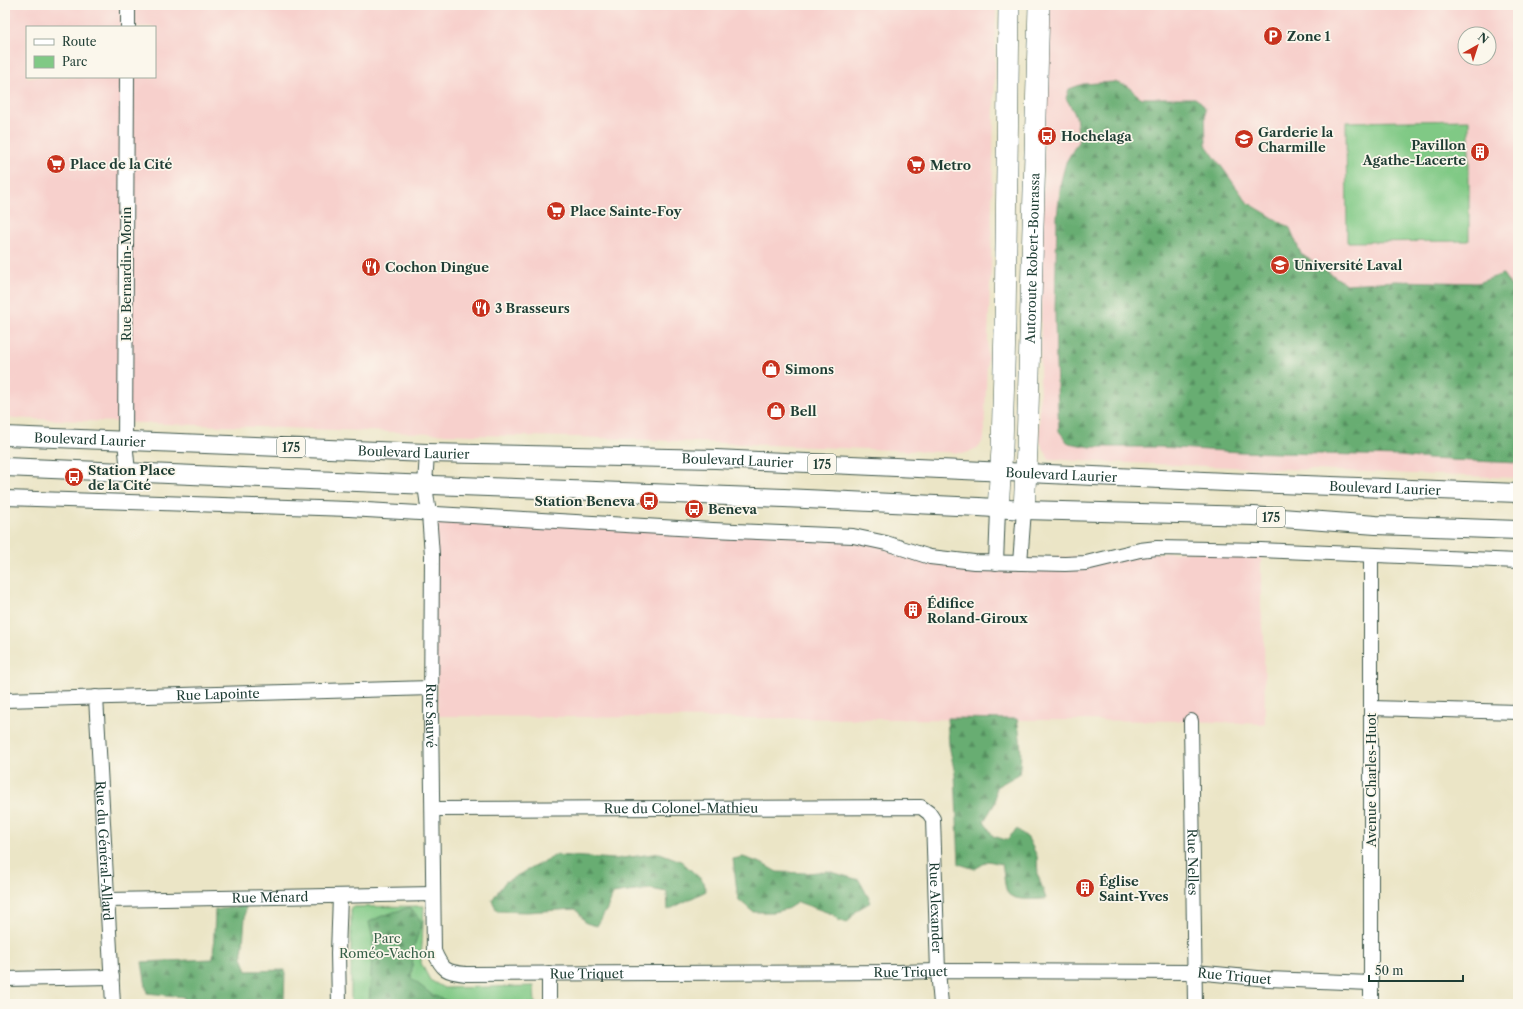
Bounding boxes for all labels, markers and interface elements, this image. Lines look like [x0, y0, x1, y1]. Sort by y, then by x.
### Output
parking icon: Zone 1 [1262, 25, 1284, 47]
legend [26, 26, 156, 78]
north arrow [1457, 26, 1497, 66]
place label: Zone 1 [1287, 28, 1331, 44]
text: N [1475, 30, 1492, 47]
text: Route [62, 34, 97, 49]
text: Parc [62, 54, 87, 69]
place label: Garderie la Charmille [1258, 124, 1334, 155]
bus stop icon: Hochelaga [1036, 125, 1058, 147]
place label: Hochelaga [1061, 128, 1132, 144]
school or university icon: Garderie la Charmille [1233, 128, 1255, 150]
place label: Pavillon Agathe-Lacerte [1362, 137, 1466, 168]
building icon: Pavillon Agathe-Lacerte [1469, 141, 1491, 163]
supermarket icon: Place de la Cité [45, 153, 67, 175]
supermarket icon: Metro [905, 154, 927, 176]
place label: Place de la Cité [70, 156, 172, 172]
place label: Metro [930, 157, 971, 173]
street label: Autoroute Robert-Bourassa [1022, 172, 1042, 345]
supermarket icon: Place Sainte-Foy [545, 200, 567, 222]
place label: Place Sainte-Foy [570, 203, 682, 219]
street label: Rue Bernardin-Morin [118, 207, 134, 341]
school or university icon: Université Laval [1269, 254, 1291, 276]
restaurant icon: Cochon Dingue [360, 256, 382, 278]
place label: Université Laval [1294, 257, 1403, 273]
place label: Cochon Dingue [385, 259, 489, 275]
restaurant icon: 3 Brasseurs [470, 297, 492, 319]
place label: 3 Brasseurs [495, 300, 570, 316]
shop icon: Simons [760, 358, 782, 380]
place label: Simons [785, 361, 834, 377]
shop icon: Bell [765, 400, 787, 422]
place label: Bell [790, 403, 817, 419]
street label: Boulevard Laurier [34, 429, 147, 450]
road number: 175 [277, 437, 305, 457]
street label: Boulevard Laurier [357, 442, 470, 462]
street label: Boulevard Laurier [682, 450, 794, 471]
road number: 175 [808, 454, 836, 474]
place label: Station Place de la Cité [88, 462, 176, 493]
street label: Boulevard Laurier [1005, 464, 1118, 485]
bus stop icon: Station Place de la Cité [63, 466, 85, 488]
street label: Boulevard Laurier [1329, 478, 1442, 498]
bus stop icon: Station Beneva [638, 490, 660, 512]
place label: Station Beneva [535, 493, 635, 509]
bus stop icon: Beneva [683, 498, 705, 520]
place label: Beneva [708, 501, 758, 517]
road number: 175 [1257, 507, 1285, 527]
place label: Édifice Roland-Giroux [927, 595, 1028, 626]
building icon: Édifice Roland-Giroux [902, 599, 924, 621]
street label: Rue Sauvé [423, 683, 439, 748]
street label: Rue Lapointe [176, 685, 260, 703]
street label: Avenue Charles-Huot [1363, 712, 1379, 848]
street label: Rue du Général-Allard [93, 780, 116, 921]
street label: Rue du Colonel-Mathieu [604, 800, 758, 816]
street label: Rue Nelles [1185, 829, 1201, 896]
street label: Rue Alexander [926, 862, 945, 954]
place label: Église Saint-Yves [1099, 873, 1169, 904]
building icon: Église Saint-Yves [1074, 877, 1096, 899]
street label: Rue Ménard [232, 888, 309, 906]
park label: Parc Roméo-Vachon [339, 930, 435, 961]
scale bar [1369, 957, 1463, 983]
street label: Rue Triquet [874, 963, 948, 980]
text: 50 m [1375, 963, 1404, 978]
street label: Rue Triquet [1197, 964, 1272, 987]
street label: Rue Triquet [550, 965, 624, 982]

